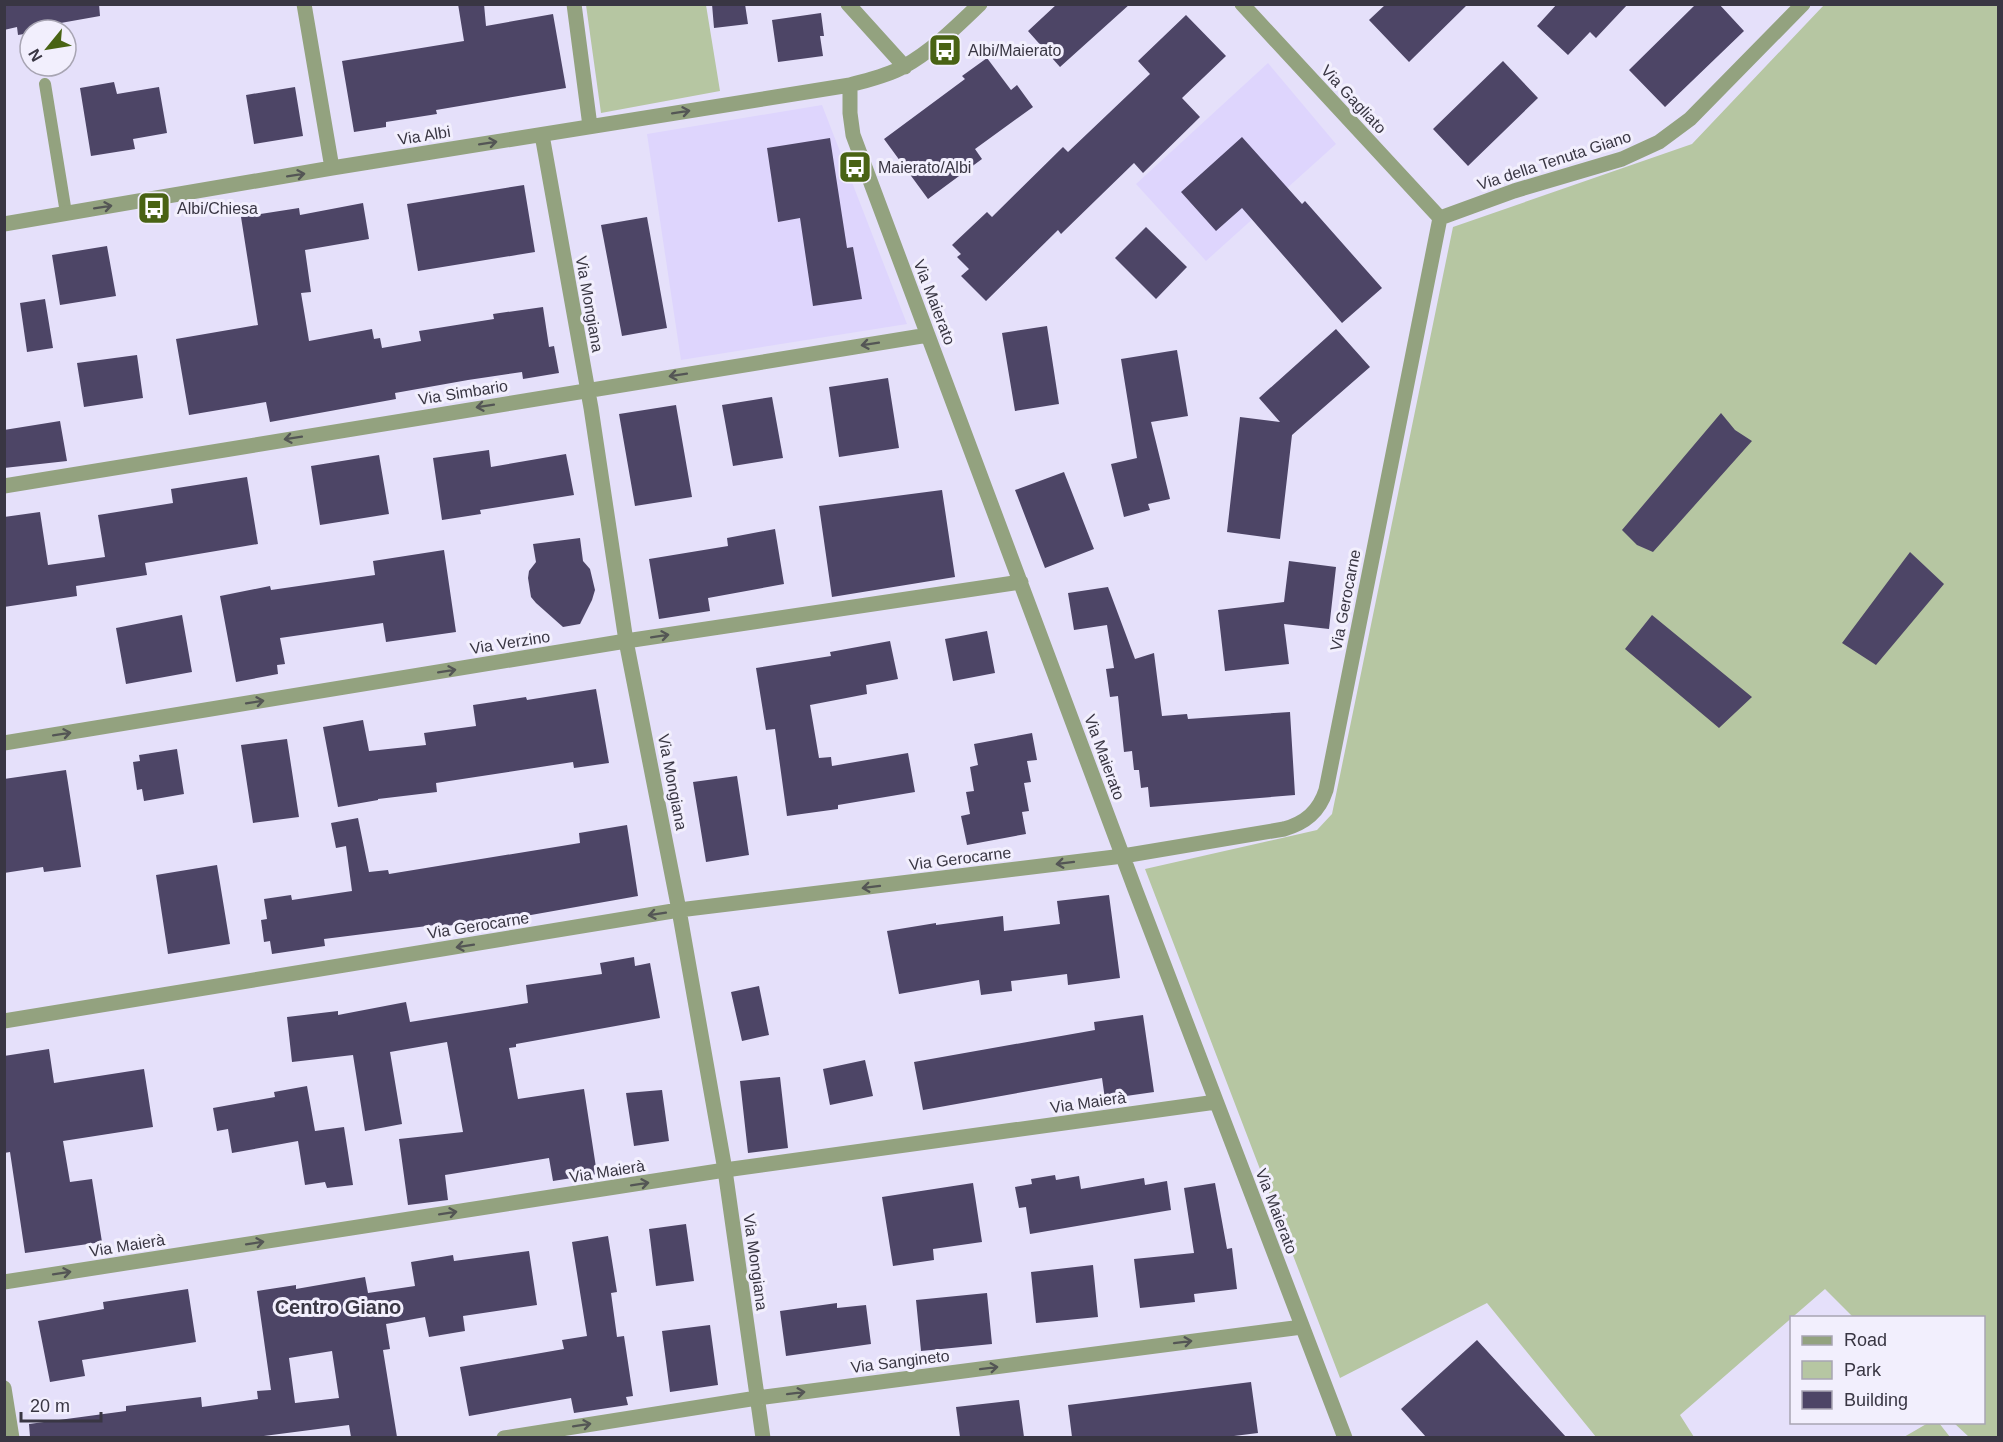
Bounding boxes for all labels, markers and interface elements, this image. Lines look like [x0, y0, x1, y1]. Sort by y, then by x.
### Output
north arrow [18, 18, 78, 78]
bus stop icon: Albi/Maierato [927, 32, 963, 68]
place label: Albi/Maierato [968, 42, 1061, 59]
text: N [25, 46, 46, 65]
street label: Via Gagliato [1318, 62, 1390, 137]
one-way arrow [670, 106, 690, 117]
street label: Via Albi [397, 123, 452, 148]
street label: Via della Tenuta Giano [1475, 128, 1633, 193]
one-way arrow [478, 138, 498, 149]
bus stop icon: Maierato/Albi [837, 149, 873, 185]
place label: Maierato/Albi [878, 159, 971, 176]
one-way arrow [285, 169, 305, 180]
bus stop icon: Albi/Chiesa [136, 190, 172, 226]
place label: Albi/Chiesa [177, 200, 258, 217]
one-way arrow [93, 201, 113, 212]
street label: Via Mongiana [573, 255, 606, 354]
street label: Via Maierato [911, 257, 959, 347]
one-way arrow [861, 339, 881, 350]
one-way arrow [668, 370, 688, 381]
street label: Via Simbario [417, 377, 509, 408]
one-way arrow [476, 401, 496, 412]
one-way arrow [283, 433, 303, 444]
street label: Via Gerocarne [1327, 548, 1364, 652]
street label: Via Verzino [469, 628, 551, 657]
one-way arrow [650, 631, 670, 642]
one-way arrow [437, 665, 456, 676]
one-way arrow [244, 697, 264, 708]
street label: Via Maierato [1081, 712, 1128, 802]
one-way arrow [52, 728, 72, 739]
street label: Via Mongiana [655, 733, 690, 832]
street label: Via Gerocarne [908, 844, 1012, 873]
one-way arrow [1055, 858, 1075, 869]
one-way arrow [862, 881, 882, 892]
street label: Via Gerocarne [426, 909, 530, 942]
one-way arrow [648, 909, 667, 920]
one-way arrow [455, 940, 475, 951]
street label: Via Maierà [1049, 1089, 1127, 1116]
street label: Via Maierà [568, 1157, 646, 1186]
street label: Via Maierato [1253, 1166, 1301, 1256]
one-way arrow [630, 1178, 650, 1189]
one-way arrow [437, 1208, 457, 1219]
street label: Via Mongiana [740, 1213, 771, 1312]
street label: Via Maierà [88, 1231, 166, 1260]
one-way arrow [245, 1238, 264, 1249]
one-way arrow [52, 1268, 72, 1279]
district label: Centro Giano [275, 1296, 401, 1318]
legend [1790, 1316, 1985, 1424]
text: Road [1844, 1330, 1887, 1350]
one-way arrow [1172, 1337, 1192, 1348]
street label: Via Sangineto [850, 1347, 950, 1376]
text: Park [1844, 1360, 1882, 1380]
one-way arrow [979, 1362, 999, 1373]
scale bar [21, 1385, 100, 1423]
one-way arrow [785, 1387, 805, 1398]
text: Building [1844, 1390, 1908, 1410]
text: 20 m [30, 1396, 70, 1416]
one-way arrow [572, 1420, 592, 1431]

